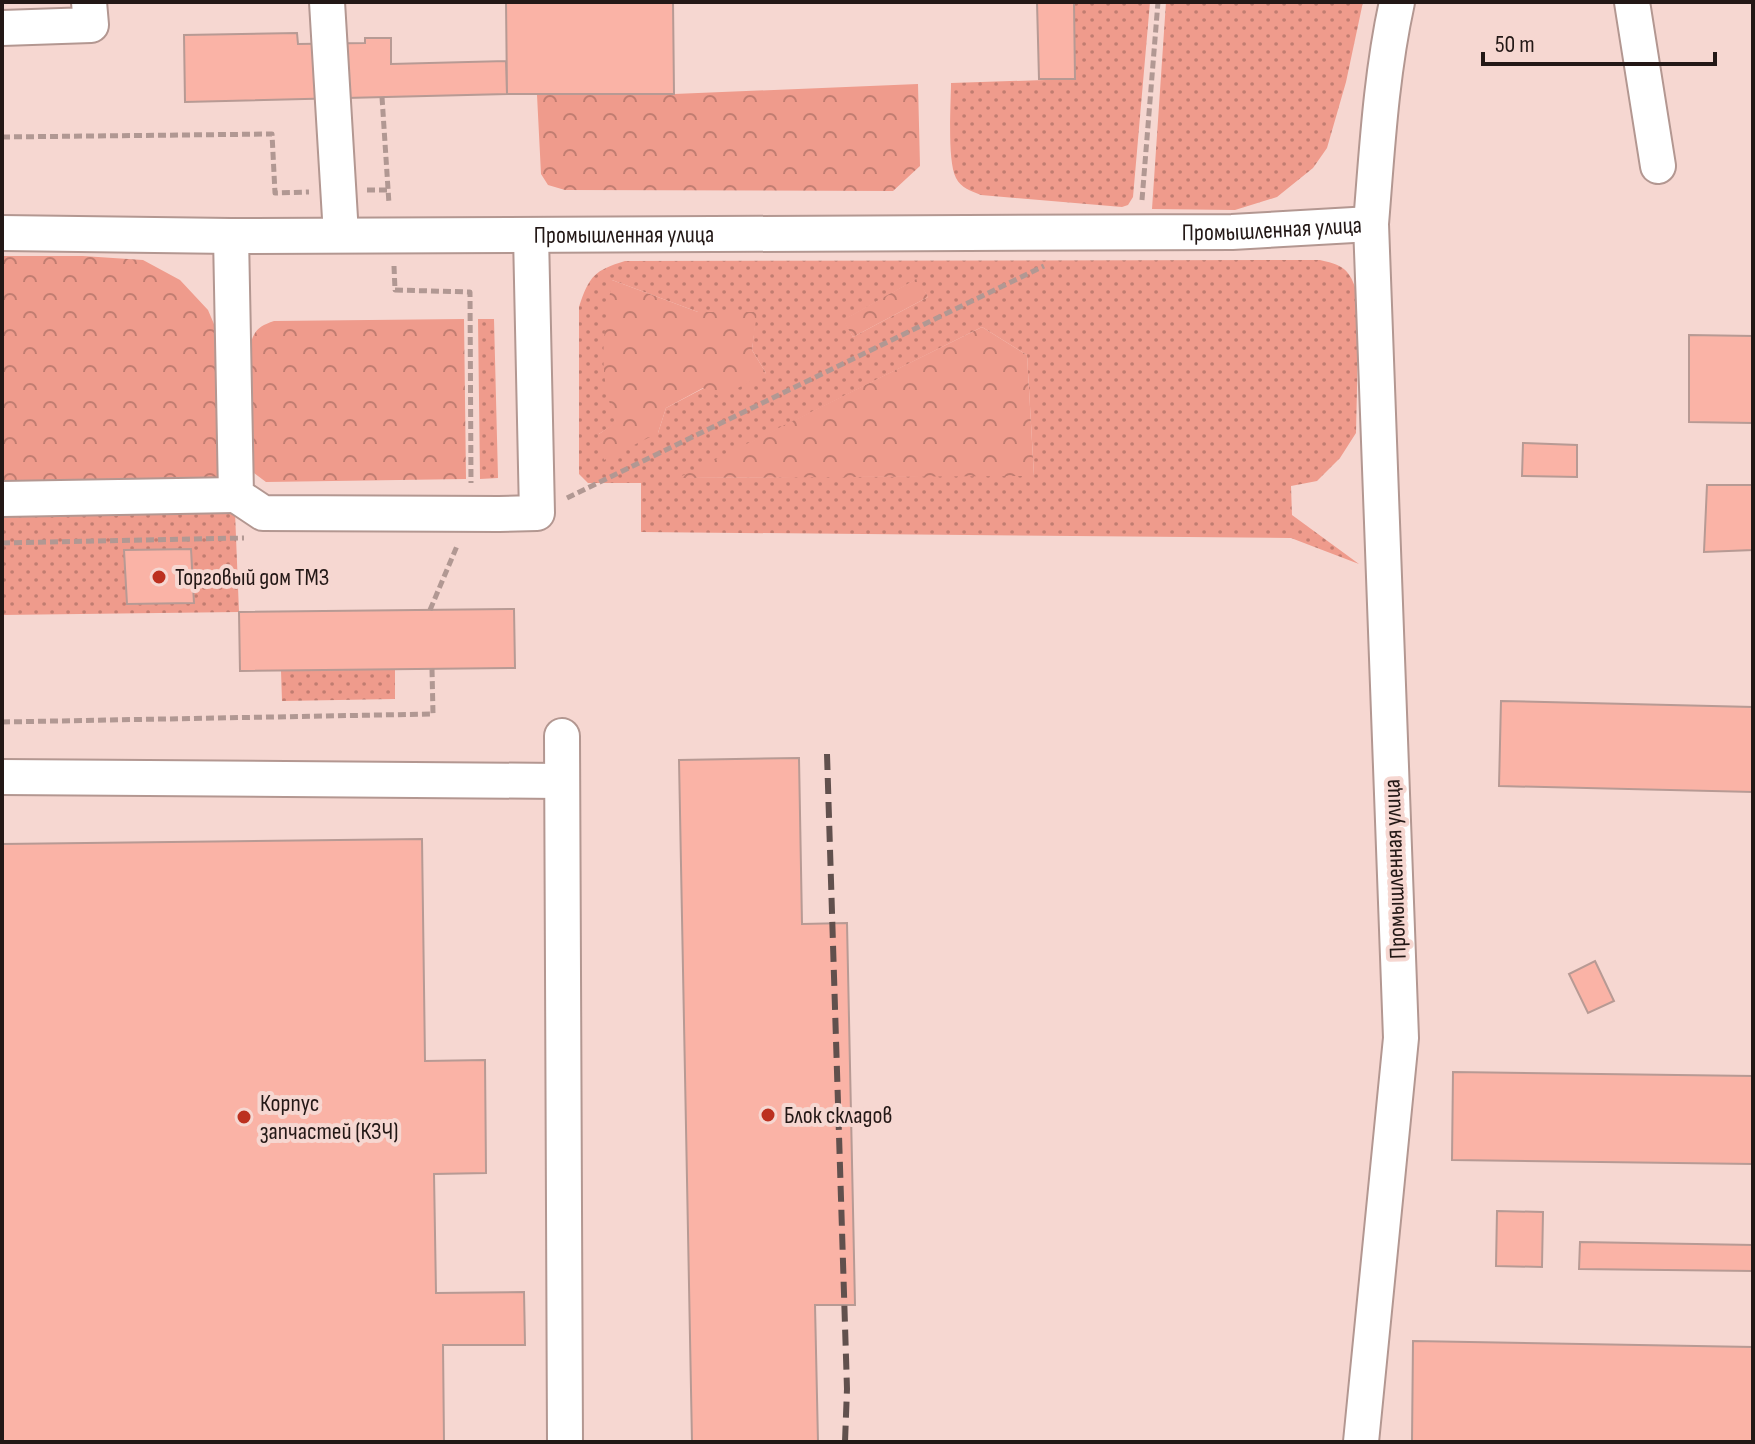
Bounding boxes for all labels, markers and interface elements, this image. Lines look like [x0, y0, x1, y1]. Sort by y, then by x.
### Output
scale bar [1483, 16, 1715, 66]
text: 50 m [1495, 30, 1535, 59]
street label: Промышленная улица [1182, 210, 1363, 247]
street label: Промышленная улица [534, 220, 714, 249]
place label: Торговый дом ТМЗ [175, 563, 329, 592]
marker: Торговый дом ТМЗ [150, 568, 168, 586]
street label: Промышленная улица [1377, 778, 1413, 960]
place label: Корпус запчастей (КЗЧ) [260, 1089, 398, 1146]
place label: Блок складов [784, 1101, 892, 1130]
marker: Блок складов [759, 1106, 777, 1124]
marker: Корпус запчастей (КЗЧ) [235, 1108, 253, 1126]

